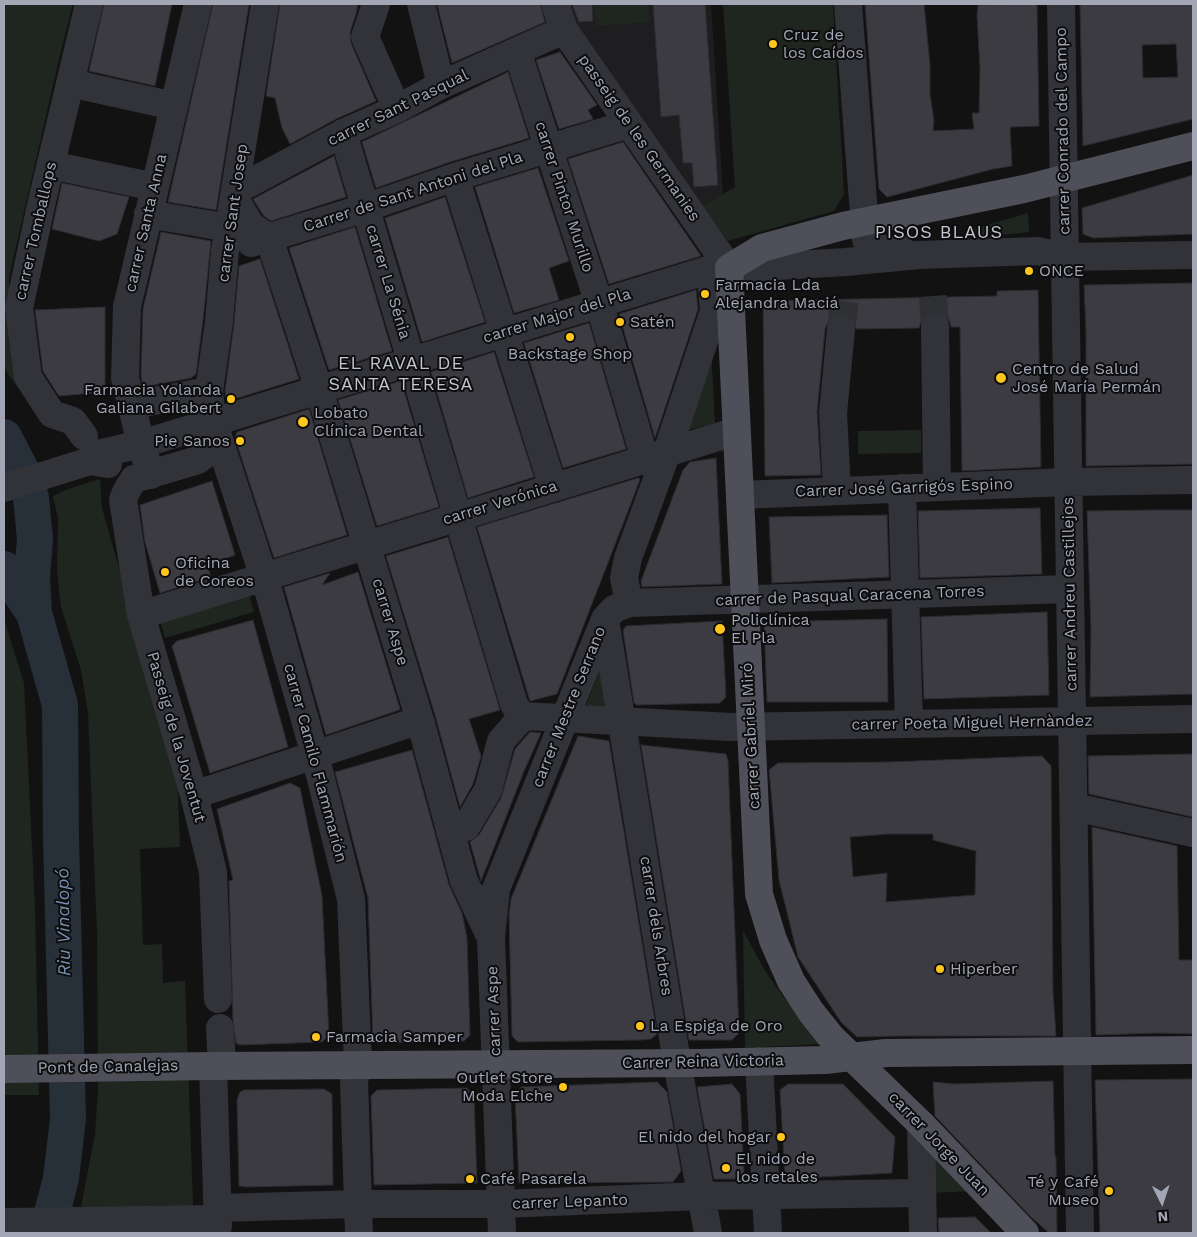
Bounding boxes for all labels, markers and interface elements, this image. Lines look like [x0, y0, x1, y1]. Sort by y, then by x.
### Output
place label: Cruz de los Caídos [783, 25, 864, 63]
street label: carrer Conrado del Campo [1052, 27, 1074, 235]
marker: Cruz de los Caídos [767, 38, 779, 50]
street label: passeig de les Germanies [574, 51, 704, 225]
street label: carrer Sant Pasqual [324, 66, 472, 150]
street label: carrer Pintor Murillo [531, 119, 597, 275]
street label: carrer Sant Josep [214, 143, 252, 283]
street label: Carrer de Sant Antoni del Pla [301, 147, 525, 237]
street label: carrer Santa Anna [121, 152, 171, 294]
street label: carrer Tomballops [11, 160, 61, 302]
street label: carrer La Sénia [361, 222, 415, 342]
district label: PISOS BLAUS [873, 222, 1005, 244]
place label: ONCE [1039, 261, 1084, 281]
marker: ONCE [1023, 265, 1035, 277]
place label: Farmacia Lda Alejandra Maciá [715, 275, 839, 313]
street label: carrer Major del Pla [481, 284, 633, 348]
marker: Farmacia Lda Alejandra Maciá [699, 288, 711, 300]
place label: Satén [630, 312, 675, 332]
marker: Satén [614, 316, 626, 328]
marker: Backstage Shop [564, 331, 576, 343]
place label: Backstage Shop [508, 344, 632, 364]
district label: EL RAVAL DE SANTA TERESA [327, 353, 475, 396]
place label: Centro de Salud José María Permán [1012, 359, 1161, 397]
marker: Centro de Salud José María Permán [994, 371, 1008, 385]
place label: Farmacia Yolanda Galiana Gilabert [84, 380, 221, 418]
marker: Farmacia Yolanda Galiana Gilabert [225, 393, 237, 405]
place label: Lobato Clínica Dental [314, 403, 423, 441]
marker: Lobato Clínica Dental [296, 415, 310, 429]
place label: Pie Sanos [154, 431, 230, 451]
marker: Pie Sanos [234, 435, 246, 447]
street label: Carrer José Garrigós Espino [795, 475, 1013, 501]
street label: carrer Verónica [440, 476, 560, 530]
street label: carrer Andreu Castillejos [1059, 497, 1081, 691]
place label: Oficina de Coreos [175, 553, 254, 591]
marker: Oficina de Coreos [159, 566, 171, 578]
street label: carrer Aspe [368, 576, 412, 668]
street label: carrer de Pasqual Caracena Torres [715, 582, 985, 610]
place label: Policlínica El Pla [731, 610, 810, 648]
marker: Policlínica El Pla [713, 622, 727, 636]
street label: carrer Mestre Serrano [528, 624, 610, 790]
street label: Passeig de la Joventut [142, 650, 210, 824]
street label: carrer Camilo Flammarión [279, 661, 351, 865]
street label: carrer Gabriel Miró [738, 662, 764, 810]
street label: carrer Poeta Miguel Hernàndez [851, 711, 1093, 735]
street label: carrer dels Arbres [635, 855, 677, 997]
water label: Riu Vinalopó [52, 868, 76, 976]
place label: Hiperber [950, 959, 1018, 979]
marker: Hiperber [934, 963, 946, 975]
street label: carrer Aspe [483, 966, 505, 1056]
place label: La Espiga de Oro [650, 1016, 783, 1036]
marker: La Espiga de Oro [634, 1020, 646, 1032]
place label: Farmacia Samper [326, 1027, 463, 1047]
marker: Farmacia Samper [310, 1031, 322, 1043]
street label: Carrer Reina Victoria [622, 1051, 784, 1073]
street label: Pont de Canalejas [37, 1056, 179, 1078]
place label: Outlet Store Moda Elche [456, 1068, 553, 1106]
marker: Outlet Store Moda Elche [557, 1081, 569, 1093]
street label: carrer Jorge Juan [884, 1088, 994, 1200]
place label: El nido del hogar [638, 1127, 771, 1147]
marker: El nido del hogar [775, 1131, 787, 1143]
place label: El nido de los retales [736, 1149, 818, 1187]
marker: El nido de los retales [720, 1162, 732, 1174]
place label: Café Pasarela [480, 1169, 586, 1189]
place label: Té y Café Museo [1027, 1172, 1099, 1210]
marker: Café Pasarela [464, 1173, 476, 1185]
north arrow [1137, 1177, 1187, 1227]
marker: Té y Café Museo [1103, 1185, 1115, 1197]
street label: carrer Lepanto [512, 1190, 628, 1214]
text: N [1157, 1209, 1169, 1225]

